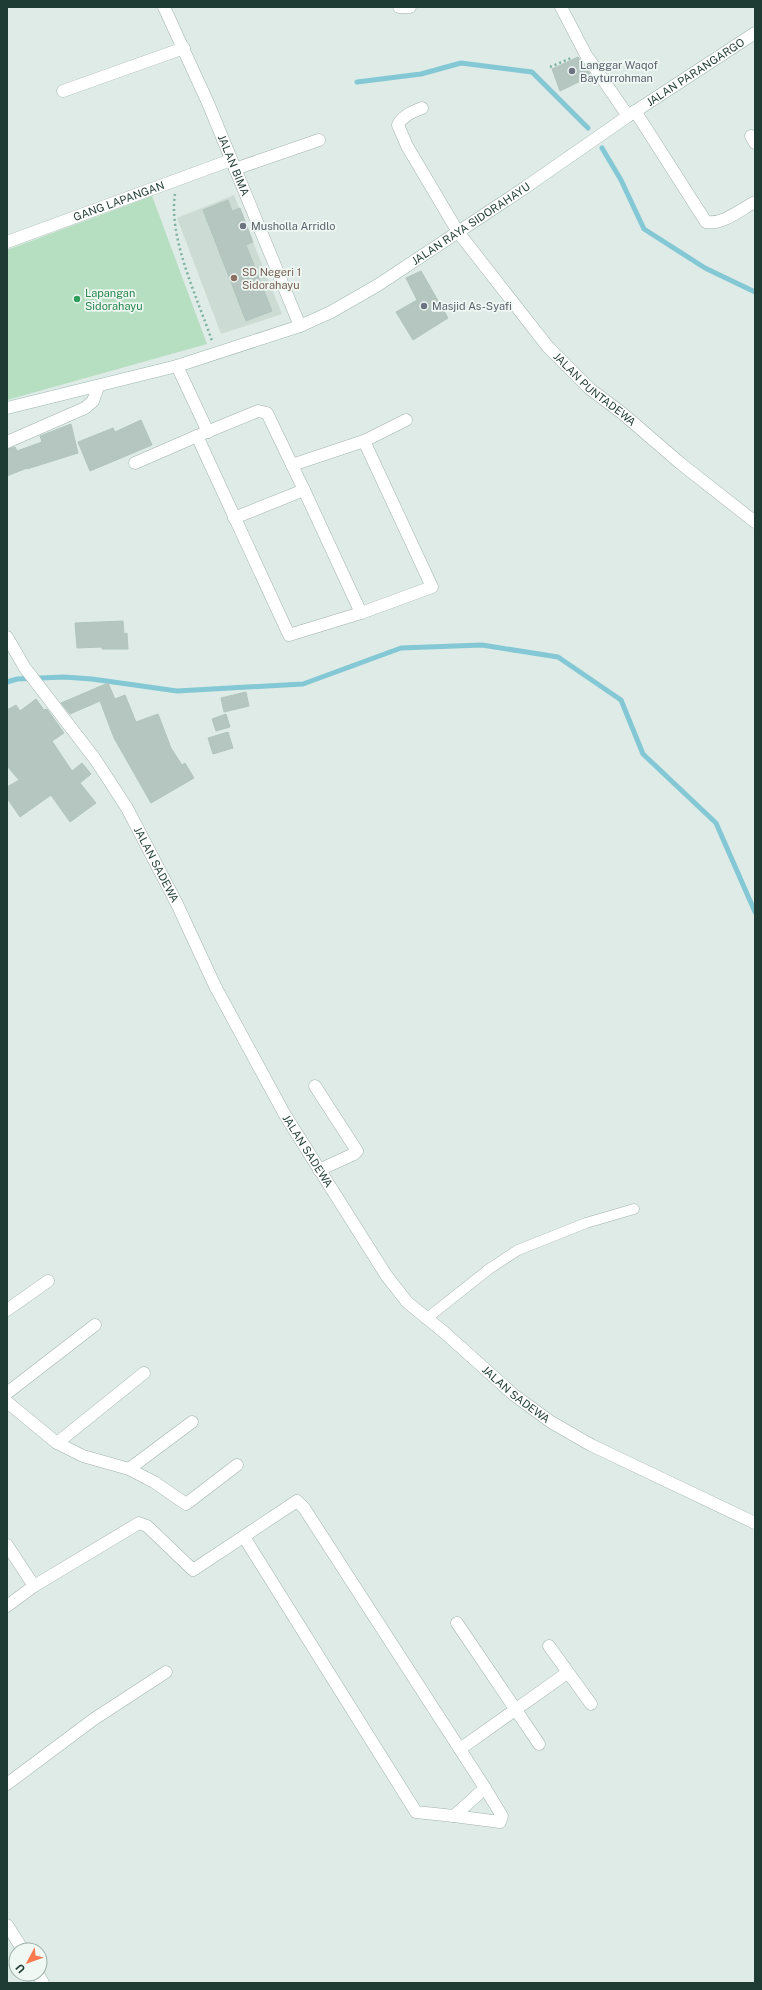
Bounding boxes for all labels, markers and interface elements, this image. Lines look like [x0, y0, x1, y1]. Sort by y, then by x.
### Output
street label: JALAN PARANGARGO [644, 36, 747, 108]
place label: Langgar Waqof Bayturrohman [580, 59, 658, 84]
marker: Langgar Waqof Bayturrohman [567, 66, 577, 76]
street label: JALAN BIMA [216, 133, 252, 198]
street label: GANG LAPANGAN [72, 179, 166, 223]
street label: JALAN RAYA SIDORAHAYU [409, 180, 532, 267]
place label: Musholla Arridlo [251, 220, 336, 232]
marker: Musholla Arridlo [238, 221, 248, 231]
place label: SD Negeri 1 Sidorahayu [242, 266, 301, 291]
marker: SD Negeri 1 Sidorahayu [229, 273, 239, 283]
place label: Lapangan Sidorahayu [85, 287, 143, 312]
marker: Lapangan Sidorahayu [72, 294, 82, 304]
place label: Masjid As-Syafi [432, 300, 512, 312]
marker: Masjid As-Syafi [419, 301, 429, 311]
street label: JALAN PUNTADEWA [551, 350, 638, 428]
street label: JALAN SADEWA [132, 825, 181, 905]
street label: JALAN SADEWA [280, 1112, 335, 1190]
street label: JALAN SADEWA [480, 1363, 552, 1425]
north arrow [8, 1942, 48, 1982]
text: U [13, 1962, 28, 1976]

